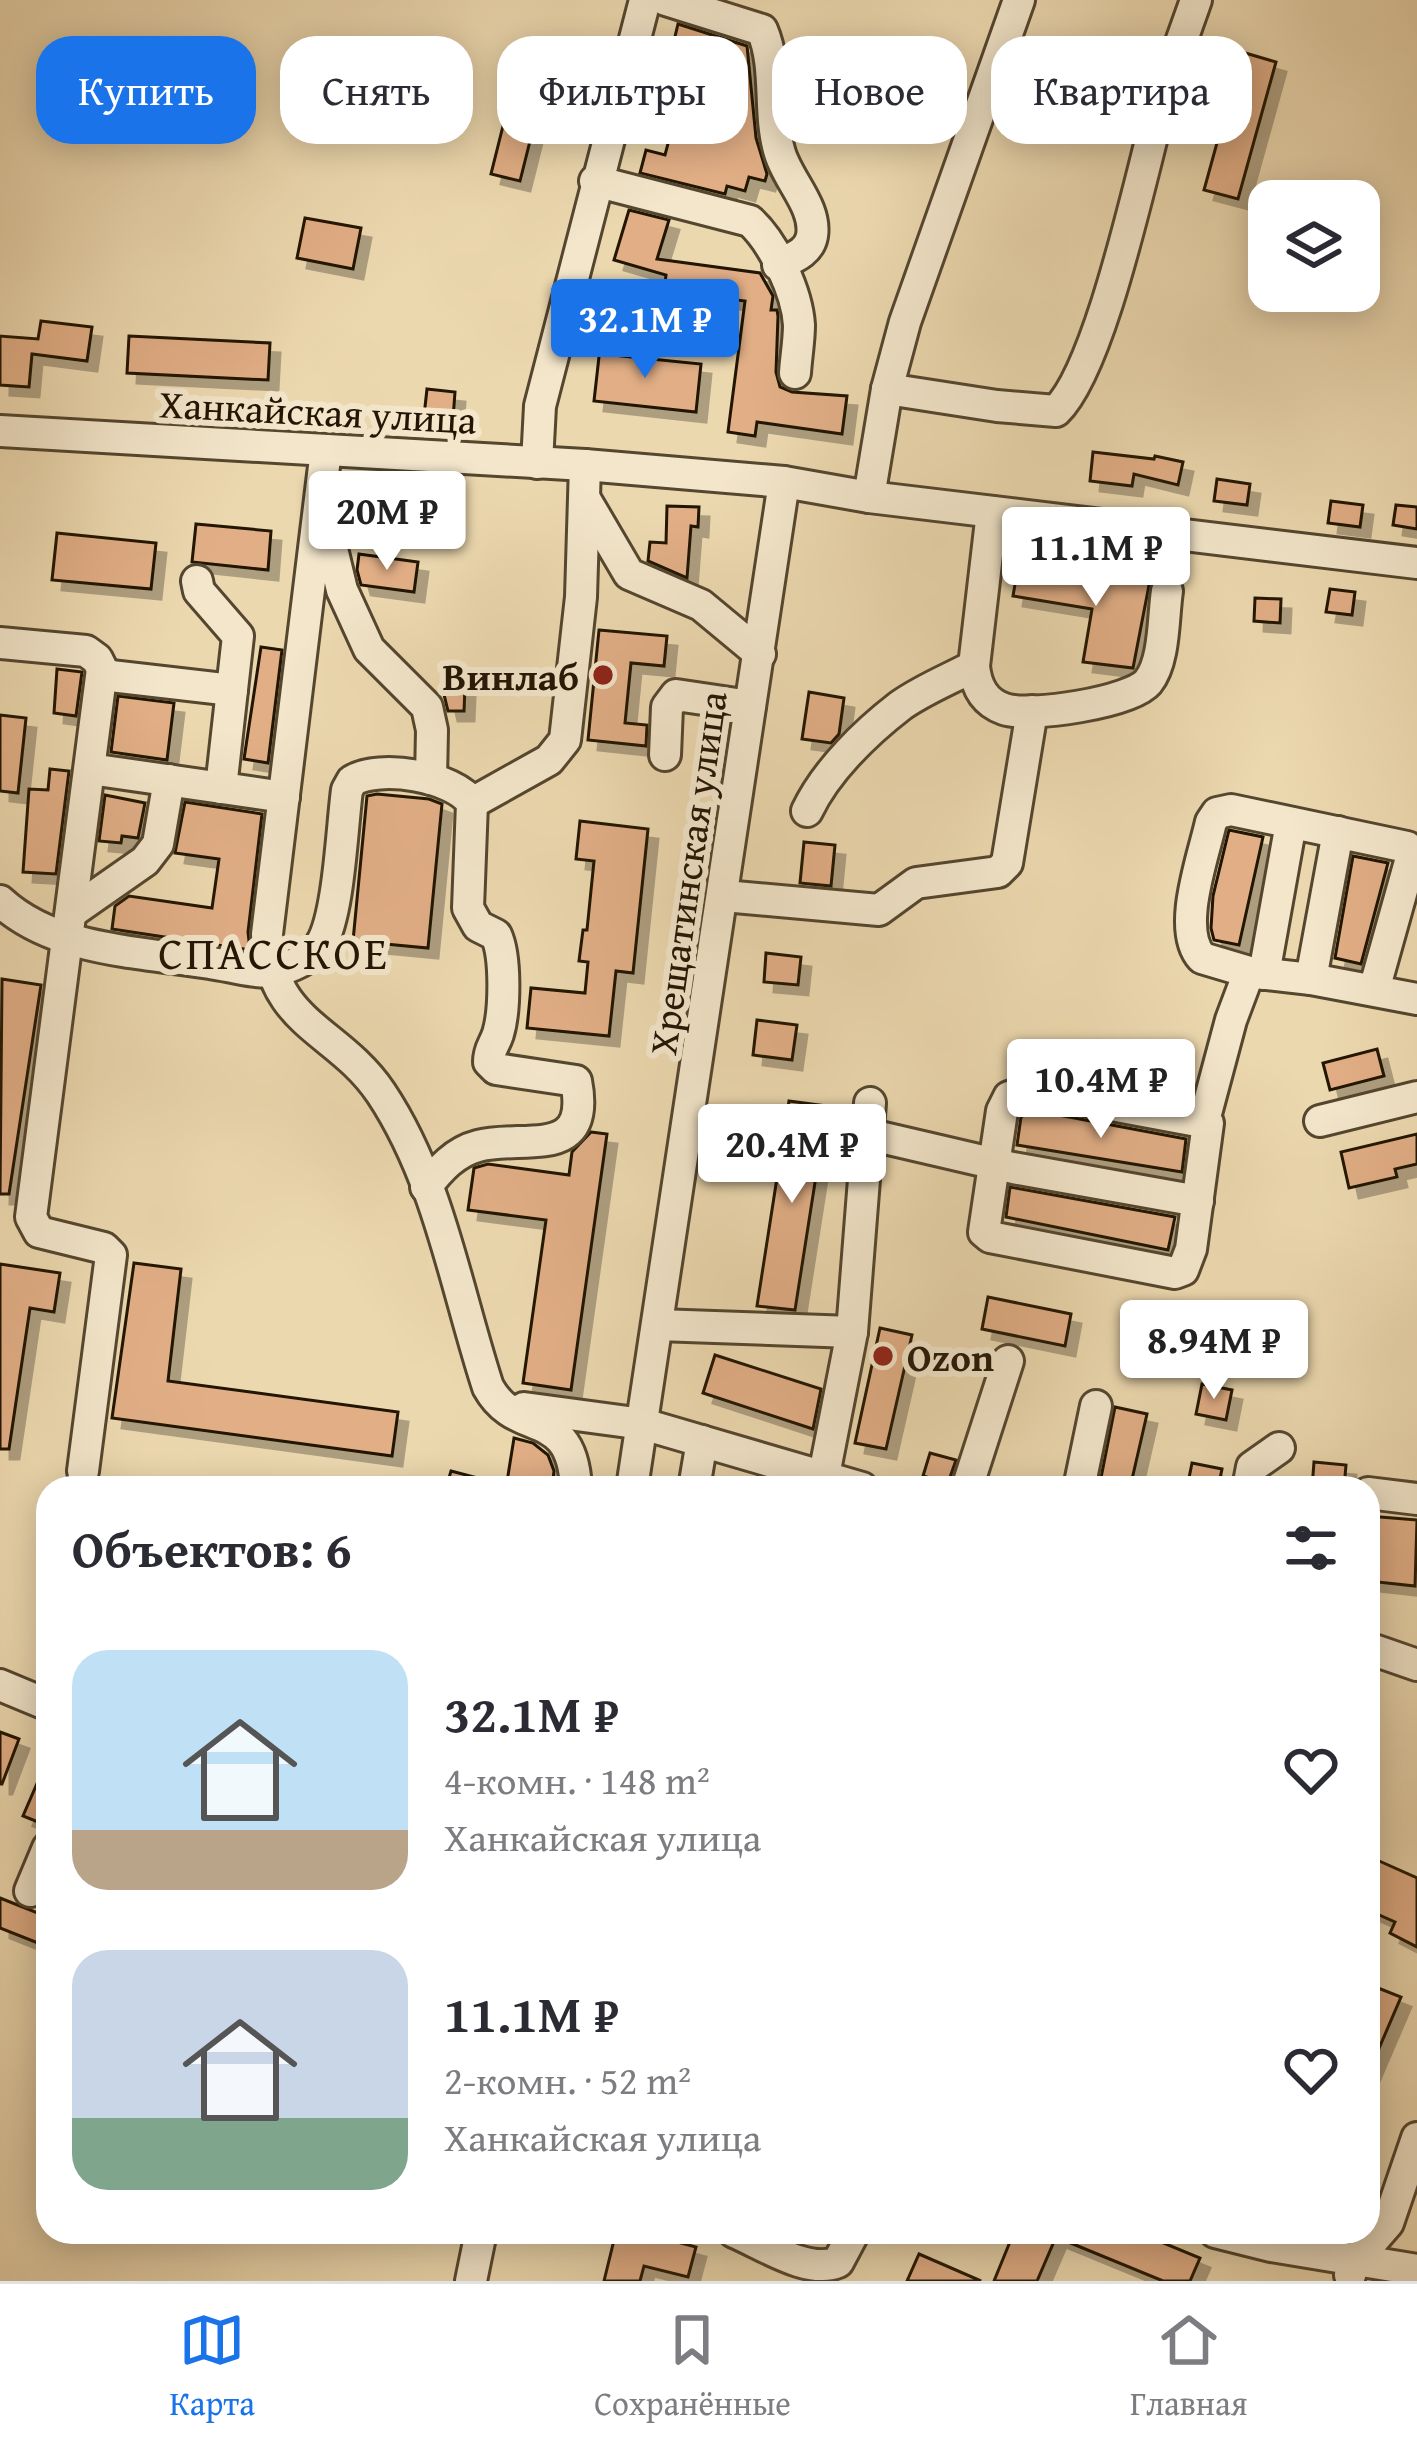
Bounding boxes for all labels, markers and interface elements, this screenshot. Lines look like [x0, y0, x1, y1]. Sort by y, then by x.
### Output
chip: Купить [36, 36, 256, 144]
chip: Снять [280, 36, 473, 144]
chip: Фильтры [497, 36, 748, 144]
chip: Новое [772, 36, 967, 144]
chip: Квартира [991, 36, 1252, 144]
map controls [1248, 180, 1380, 312]
button: layers [1248, 180, 1380, 312]
pin: 32.1M ₽ [534, 279, 756, 381]
text: 32.1M ₽ [578, 289, 712, 346]
street label: Ханкайская улица [158, 374, 478, 448]
pin: 20M ₽ [303, 471, 471, 573]
text: 20M ₽ [336, 481, 438, 538]
pin: 11.1M ₽ [985, 507, 1207, 609]
text: 11.1M ₽ [1029, 517, 1163, 574]
place label: Винлаб [442, 647, 579, 704]
marker: Винлаб [590, 662, 616, 688]
street label: Хрещатинская улица [633, 687, 741, 1059]
district label: СПАССКОЕ [158, 920, 390, 985]
pin: 10.4M ₽ [990, 1039, 1212, 1141]
text: 10.4M ₽ [1034, 1049, 1168, 1106]
pin: 20.4M ₽ [681, 1104, 903, 1206]
text: 20.4M ₽ [725, 1114, 859, 1171]
pin: 8.94M ₽ [1103, 1300, 1325, 1402]
text: 8.94M ₽ [1147, 1310, 1281, 1367]
place label: Ozon [907, 1328, 994, 1385]
marker: Ozon [870, 1343, 896, 1369]
text: Объектов: 6 [72, 1511, 352, 1586]
icon: filters [1278, 1515, 1344, 1581]
text: 32.1M ₽ [444, 1676, 619, 1751]
icon: home [168, 1698, 312, 1842]
icon: heart [1278, 1737, 1344, 1803]
text: 4-комн. · 148 m² [444, 1751, 710, 1808]
text: Ханкайская улица [444, 1808, 761, 1865]
text: 11.1M ₽ [444, 1976, 619, 2051]
icon: home [168, 1998, 312, 2142]
icon: heart [1278, 2037, 1344, 2103]
text: 2-комн. · 52 m² [444, 2051, 691, 2108]
text: Ханкайская улица [444, 2108, 761, 2165]
tab: Карта [170, 2307, 255, 2427]
tab: Сохранённые [594, 2307, 791, 2427]
tab: Главная [1130, 2307, 1247, 2427]

